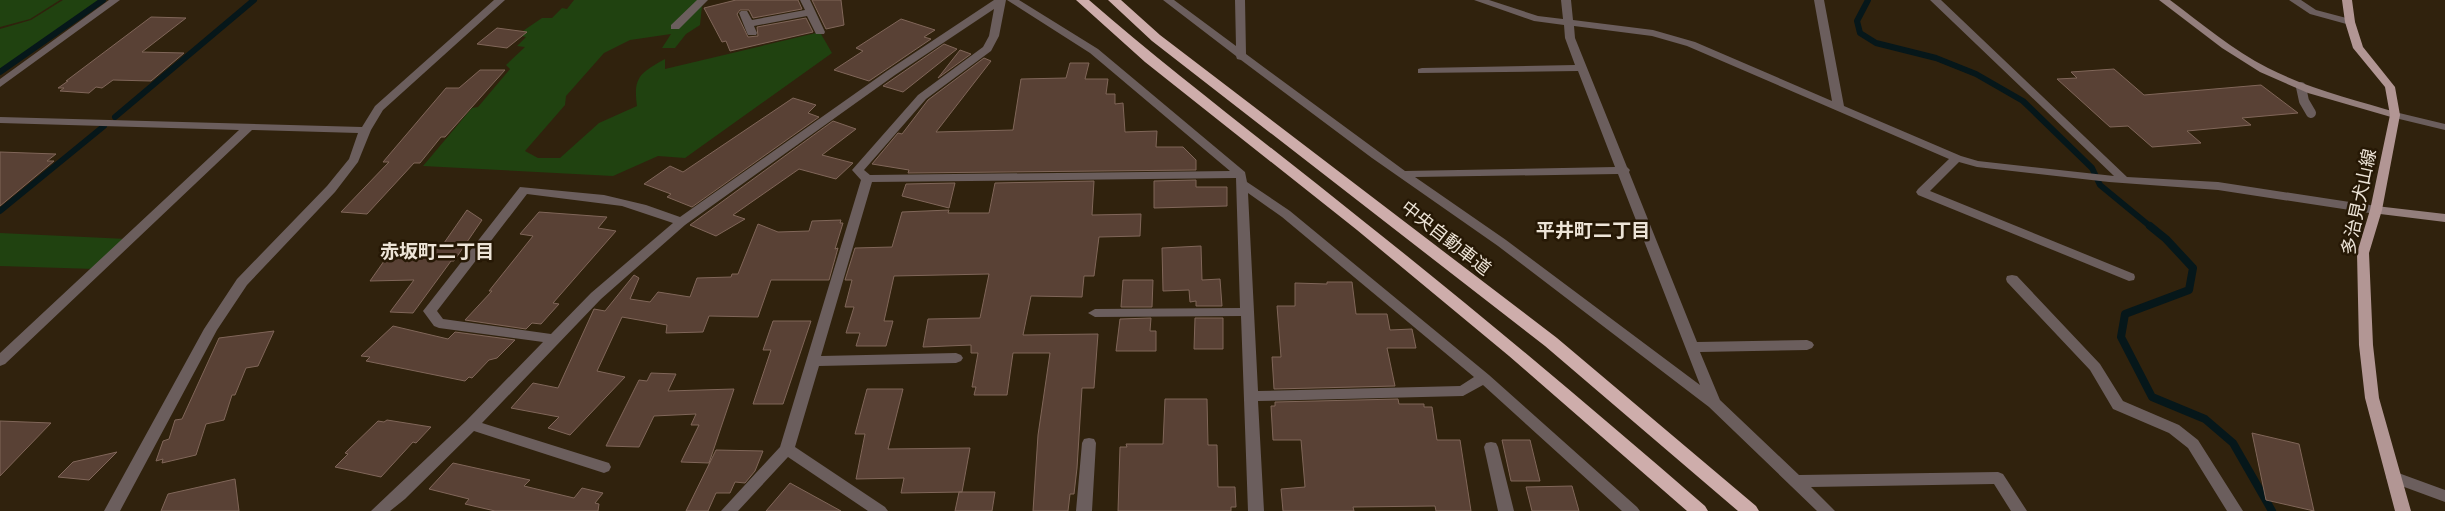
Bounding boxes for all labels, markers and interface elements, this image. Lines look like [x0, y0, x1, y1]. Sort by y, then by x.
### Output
street label: 多治見犬山線 [2336, 147, 2381, 257]
street label: 中央自動車道 [1397, 195, 1496, 280]
district label: 平井町二丁目 [1536, 218, 1650, 242]
district label: 赤坂町二丁目 [380, 239, 494, 263]

